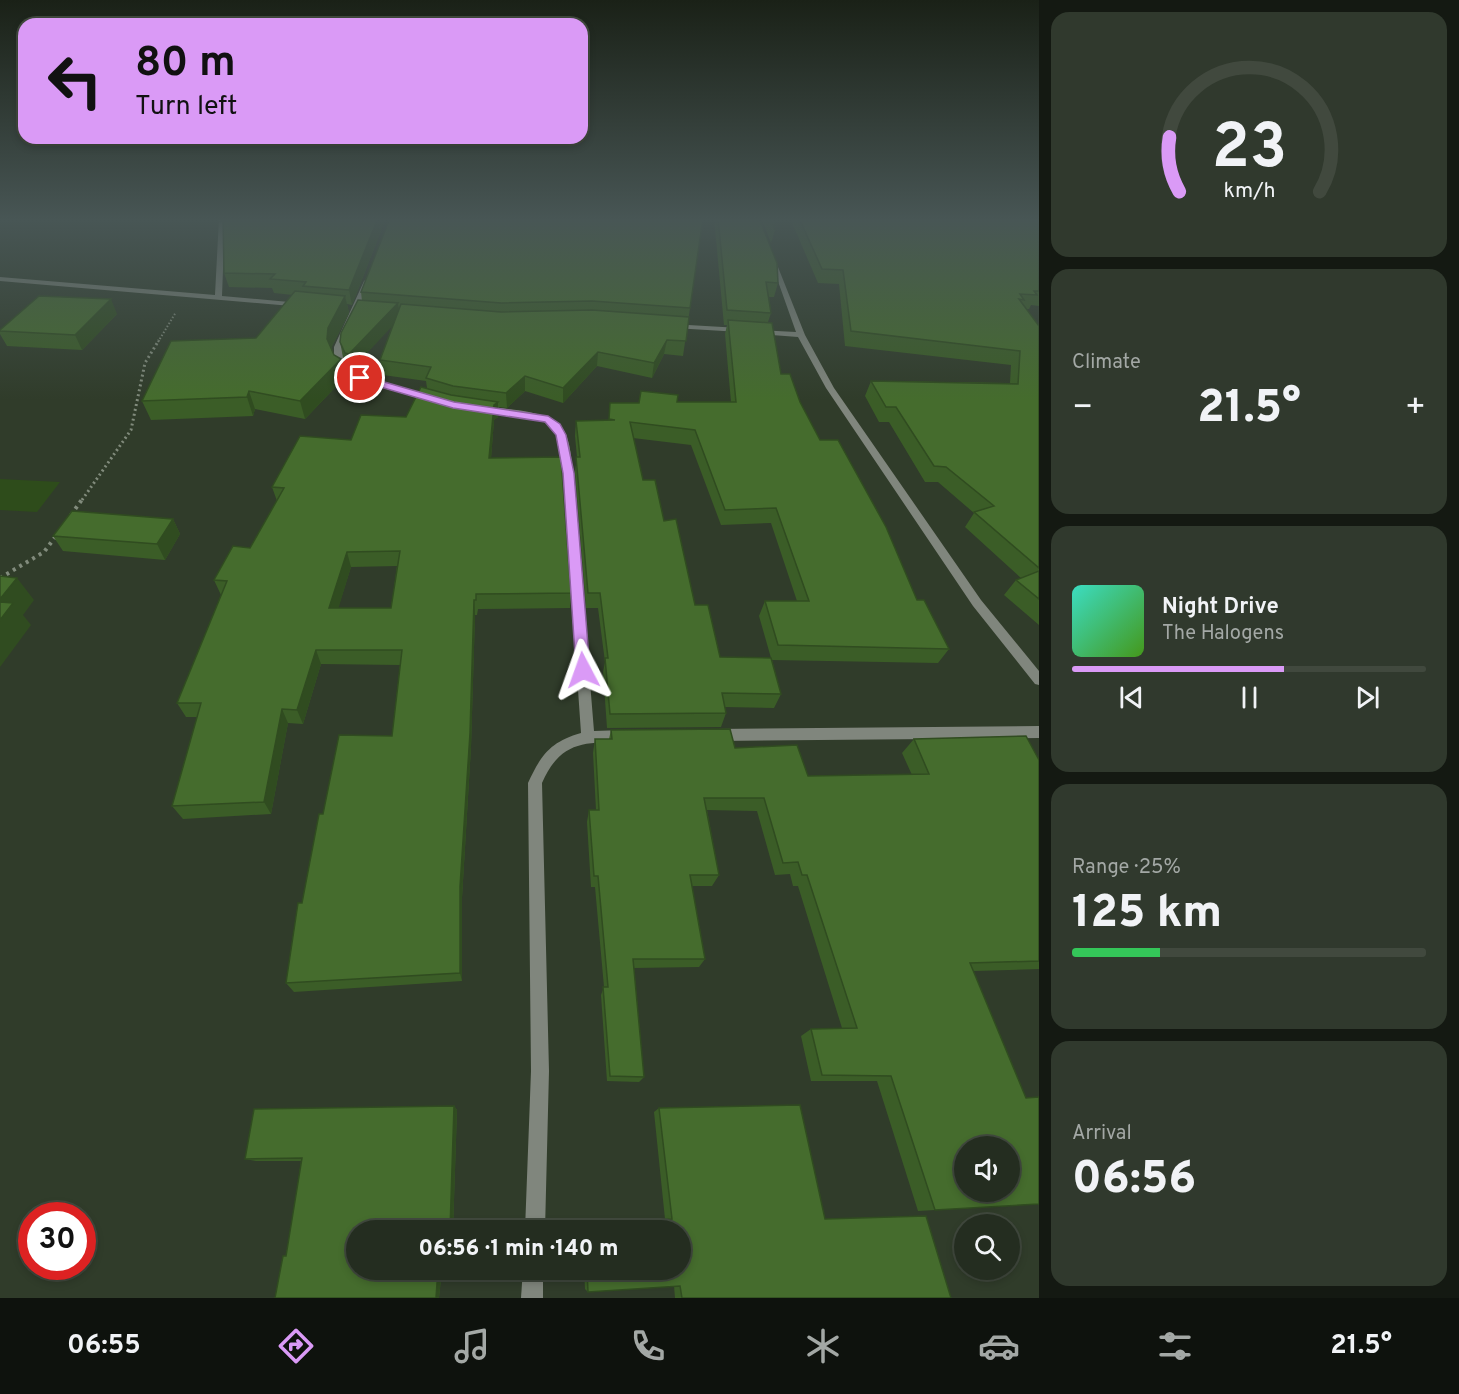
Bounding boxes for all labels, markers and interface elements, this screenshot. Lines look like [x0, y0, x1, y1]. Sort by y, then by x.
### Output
text: 80 m [135, 38, 236, 91]
icon: left [36, 42, 114, 120]
text: Turn left [135, 90, 237, 124]
text: 23 [1211, 111, 1287, 190]
text: km/h [1223, 178, 1275, 205]
text: Climate [1072, 350, 1141, 376]
pin [334, 352, 385, 403]
icon: arrive [343, 361, 376, 394]
text: 21.5° [1197, 381, 1301, 438]
text: − [1072, 388, 1093, 430]
text: + [1405, 388, 1426, 430]
text: Night Drive [1162, 594, 1279, 621]
text: The Halogens [1162, 621, 1284, 647]
position arrow [551, 638, 615, 702]
icon: previous [1115, 681, 1148, 714]
icon: pause [1233, 681, 1266, 714]
icon: next [1351, 681, 1384, 714]
text: Range · 25% [1072, 855, 1181, 881]
text: 125 km [1072, 886, 1222, 943]
text: Arrival [1072, 1121, 1132, 1147]
map controls [954, 1136, 1020, 1280]
button: sound [954, 1136, 1020, 1202]
text: 06:56 [1072, 1152, 1196, 1209]
speed limit sign: 30 [18, 1202, 96, 1280]
button: search [954, 1214, 1020, 1280]
text: 06:56 · 1 min · 140 m [418, 1236, 619, 1263]
icon: directions [275, 1325, 317, 1367]
icon: music [451, 1325, 493, 1367]
icon: phone [627, 1325, 669, 1367]
icon: climate [802, 1325, 844, 1367]
icon: car [978, 1325, 1020, 1367]
icon: filters [1154, 1325, 1196, 1367]
text: 06:55 [67, 1329, 141, 1363]
text: 21.5° [1330, 1329, 1392, 1363]

